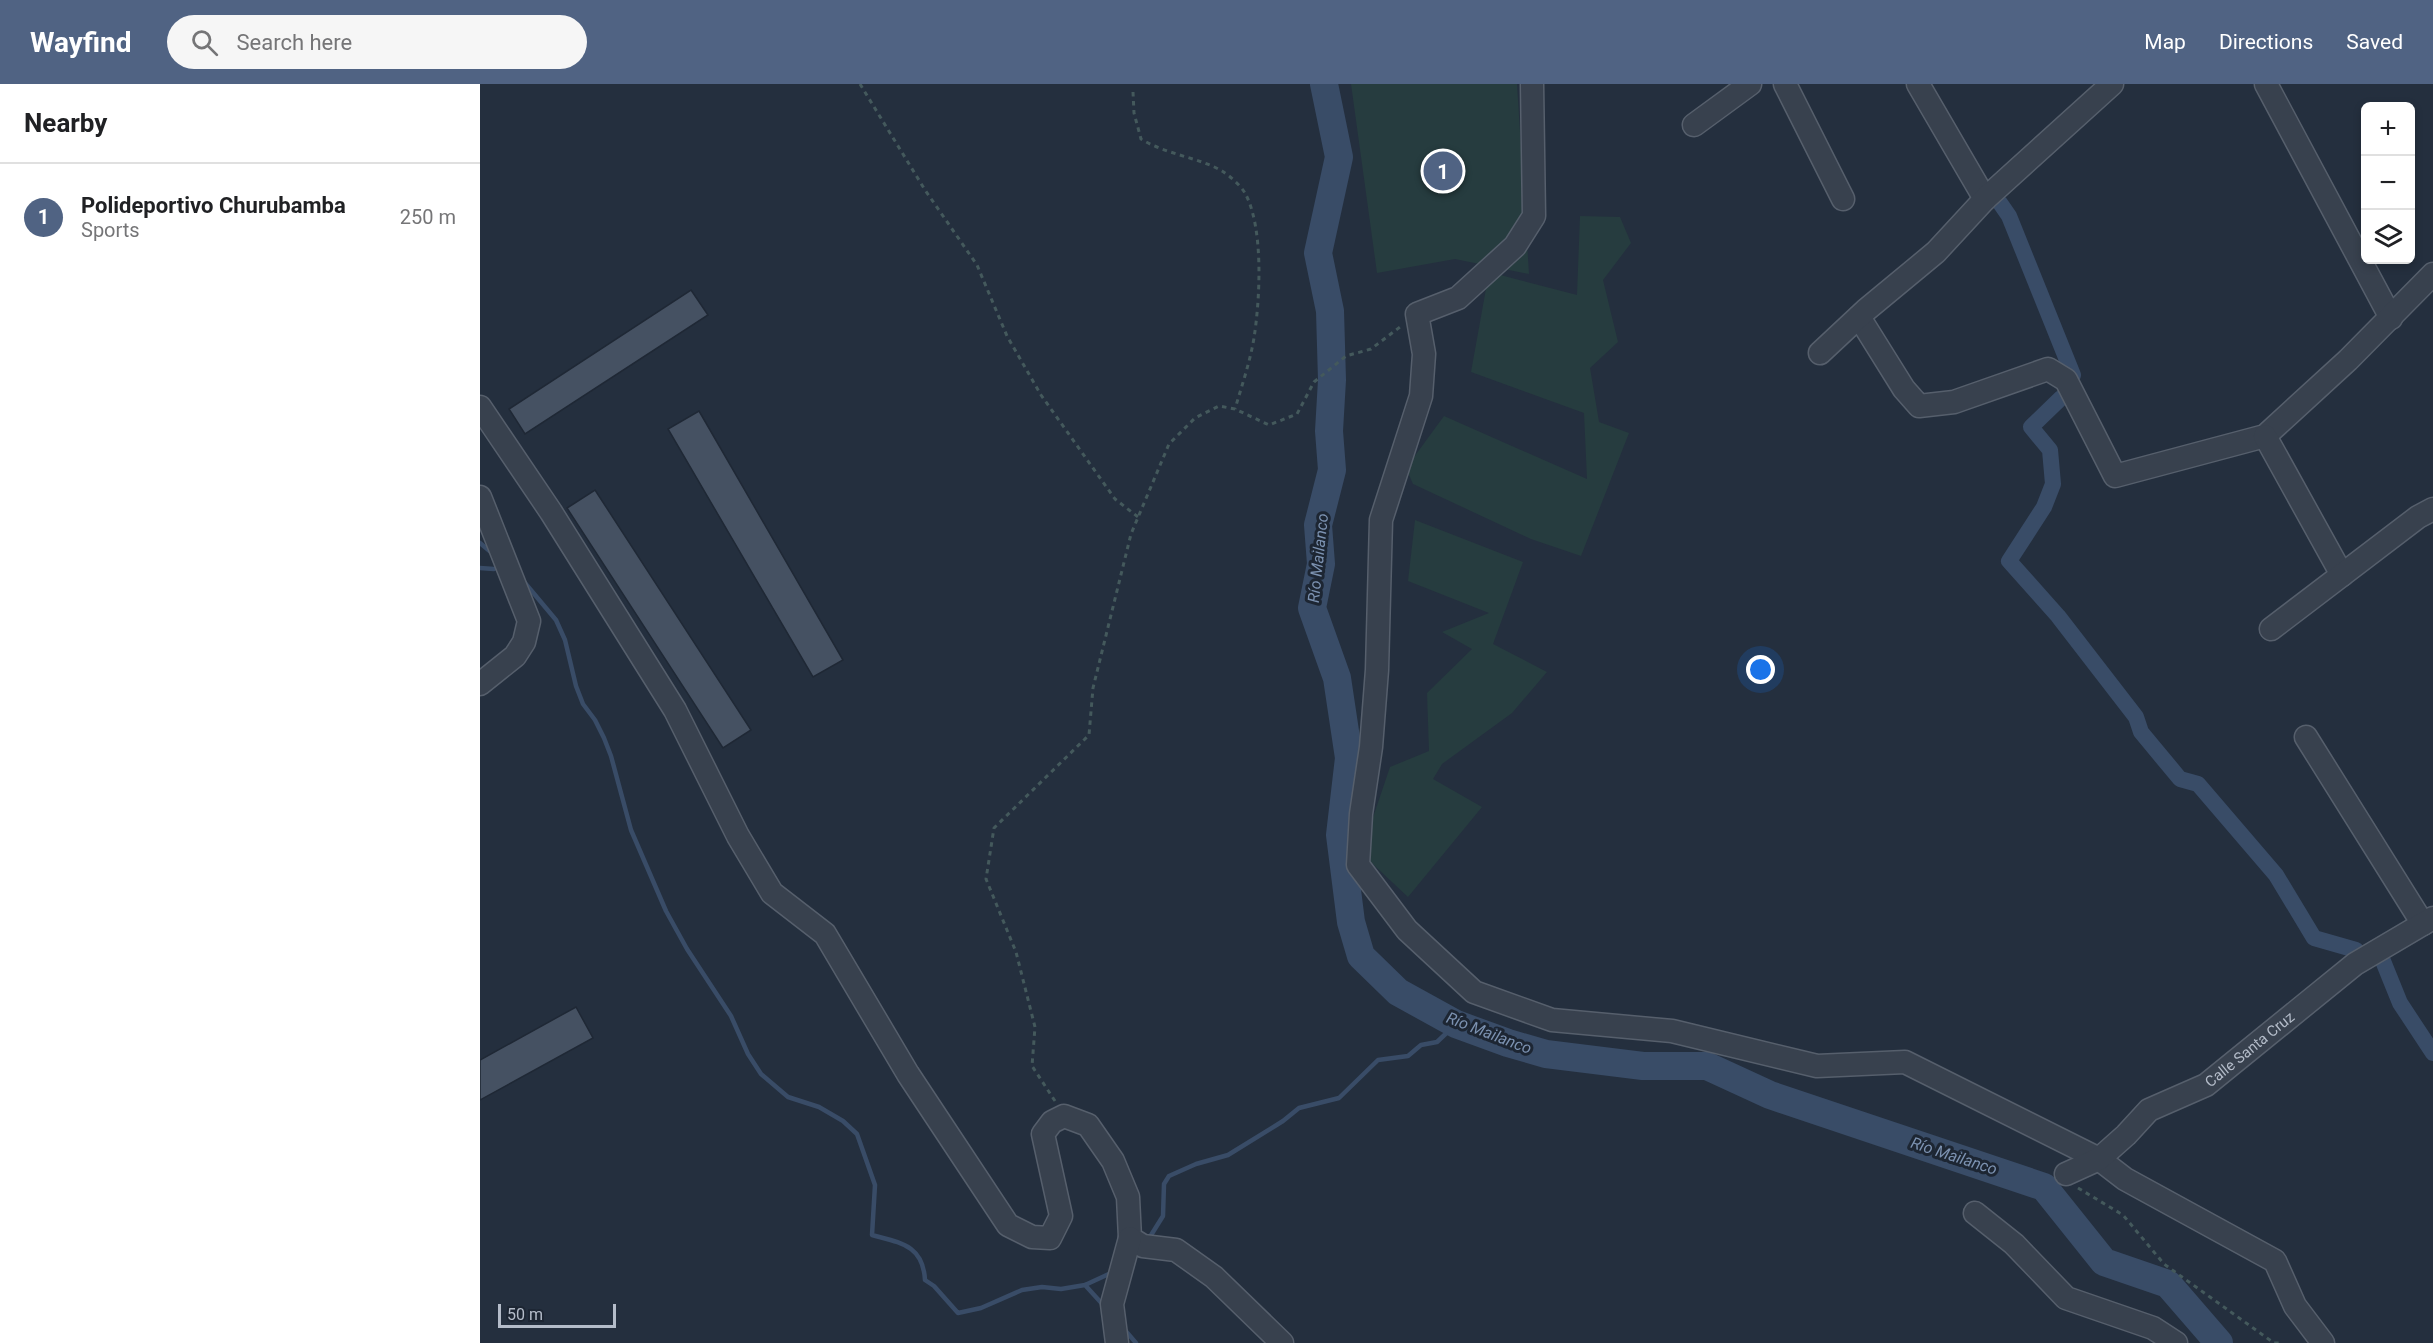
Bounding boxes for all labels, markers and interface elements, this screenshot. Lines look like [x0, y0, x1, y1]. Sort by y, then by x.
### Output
search box [167, 15, 587, 69]
text: Wayfind [30, 26, 131, 59]
icon: search [188, 26, 221, 59]
text: Search here [236, 30, 352, 55]
text: Map [2144, 30, 2186, 54]
text: Directions [2219, 30, 2313, 54]
text: Saved [2346, 30, 2403, 54]
map controls [2361, 102, 2415, 264]
button: + [2361, 102, 2415, 156]
text: Nearby [24, 108, 107, 138]
pin: 1 [1424, 148, 1462, 194]
button: − [2361, 156, 2415, 210]
text: Polideportivo Churubamba [81, 193, 346, 218]
text: 1 [38, 205, 49, 229]
text: 250 m [400, 205, 456, 229]
button: layers [2361, 210, 2415, 264]
text: Sports [81, 218, 140, 242]
water label: Río Mailanco [1304, 512, 1332, 604]
your location [1746, 655, 1775, 684]
water label: Río Mailanco [1444, 1008, 1534, 1058]
street label: Calle Santa Cruz [2202, 1008, 2298, 1091]
water label: Río Mailanco [1908, 1133, 2000, 1179]
scale bar [498, 1301, 616, 1328]
text: 50 m [507, 1305, 543, 1324]

